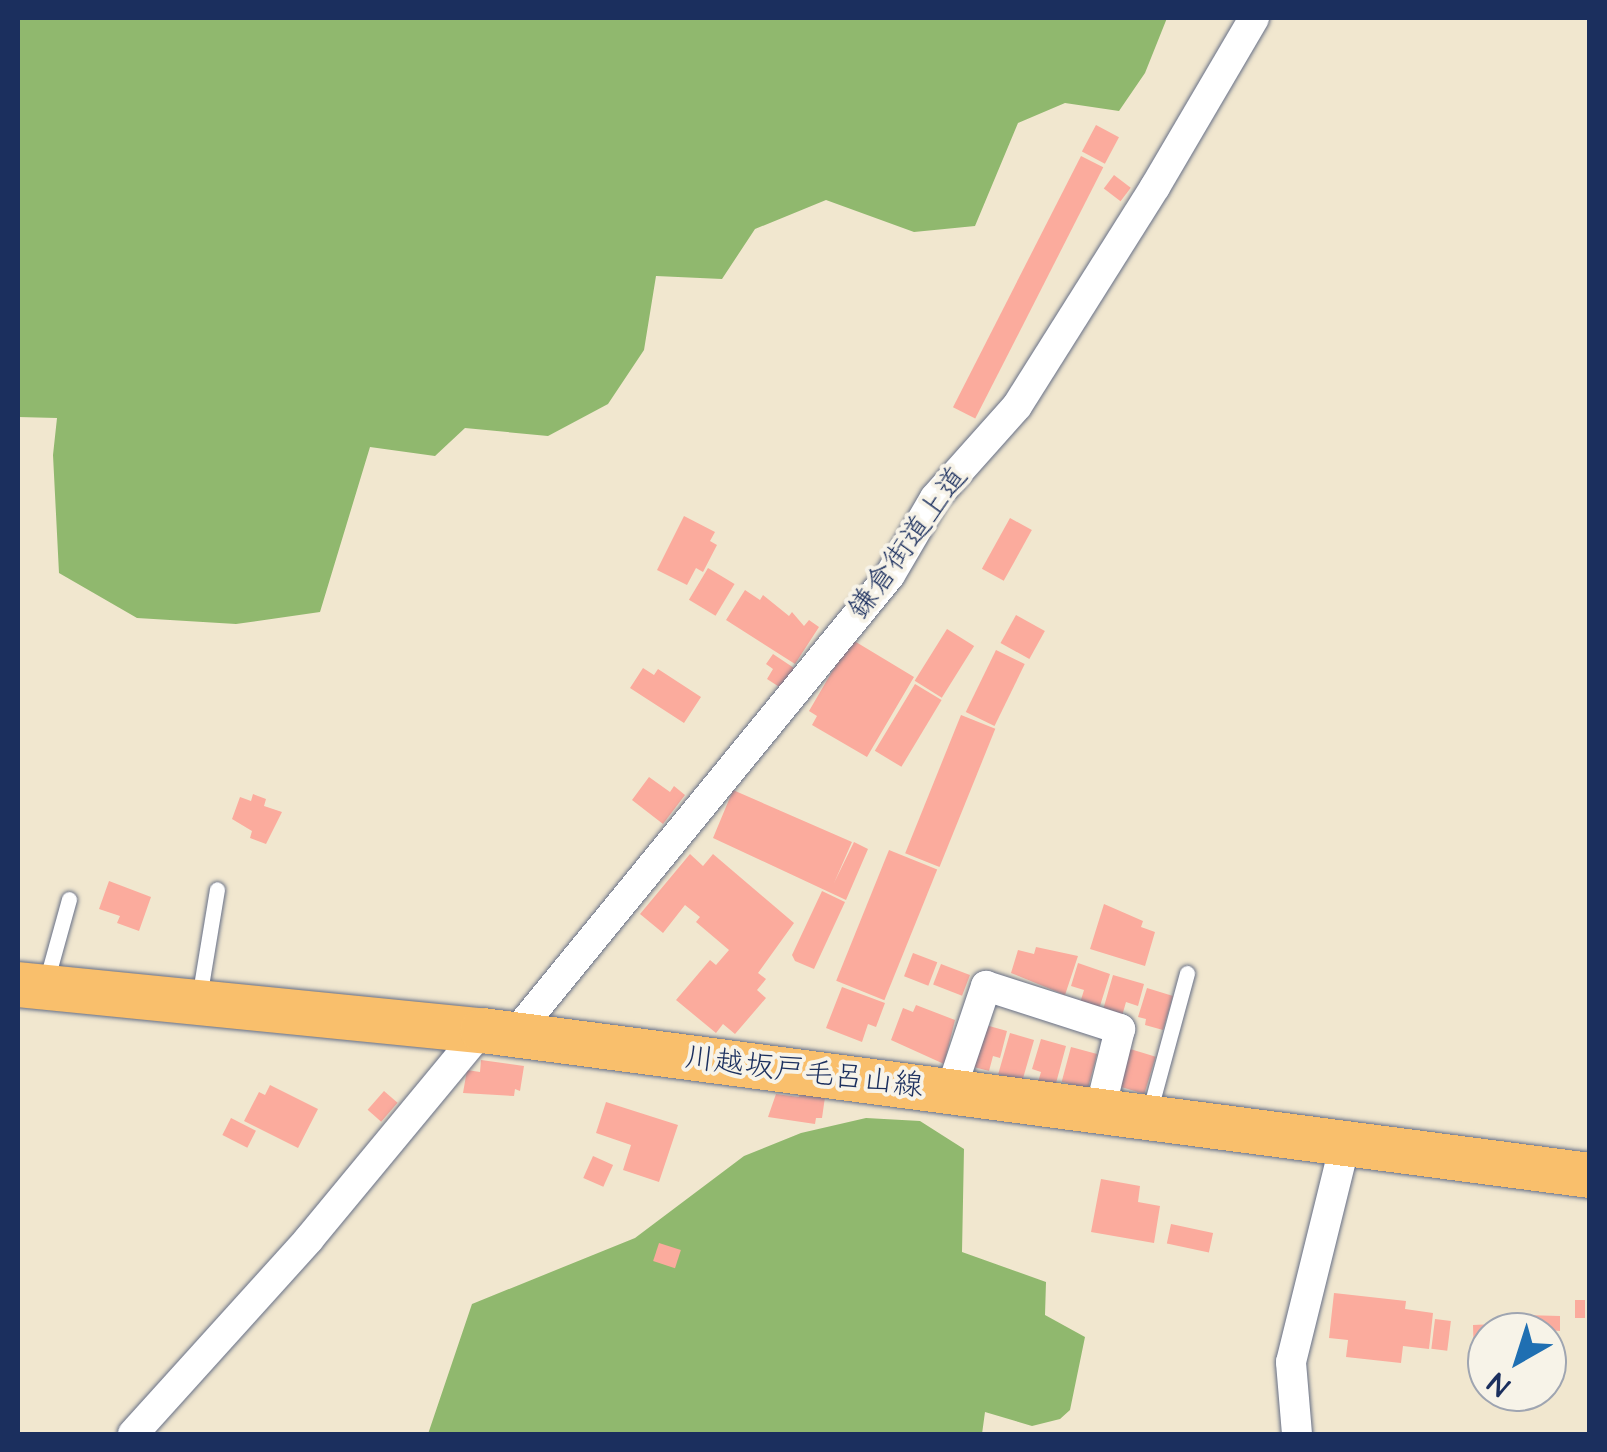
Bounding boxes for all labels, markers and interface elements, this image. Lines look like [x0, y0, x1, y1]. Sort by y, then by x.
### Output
street label: 鎌倉街道上道 [841, 460, 975, 626]
street label: 川越坂戸毛呂山線 [683, 1040, 925, 1104]
north arrow [1467, 1312, 1567, 1412]
text: N [1480, 1363, 1518, 1405]

